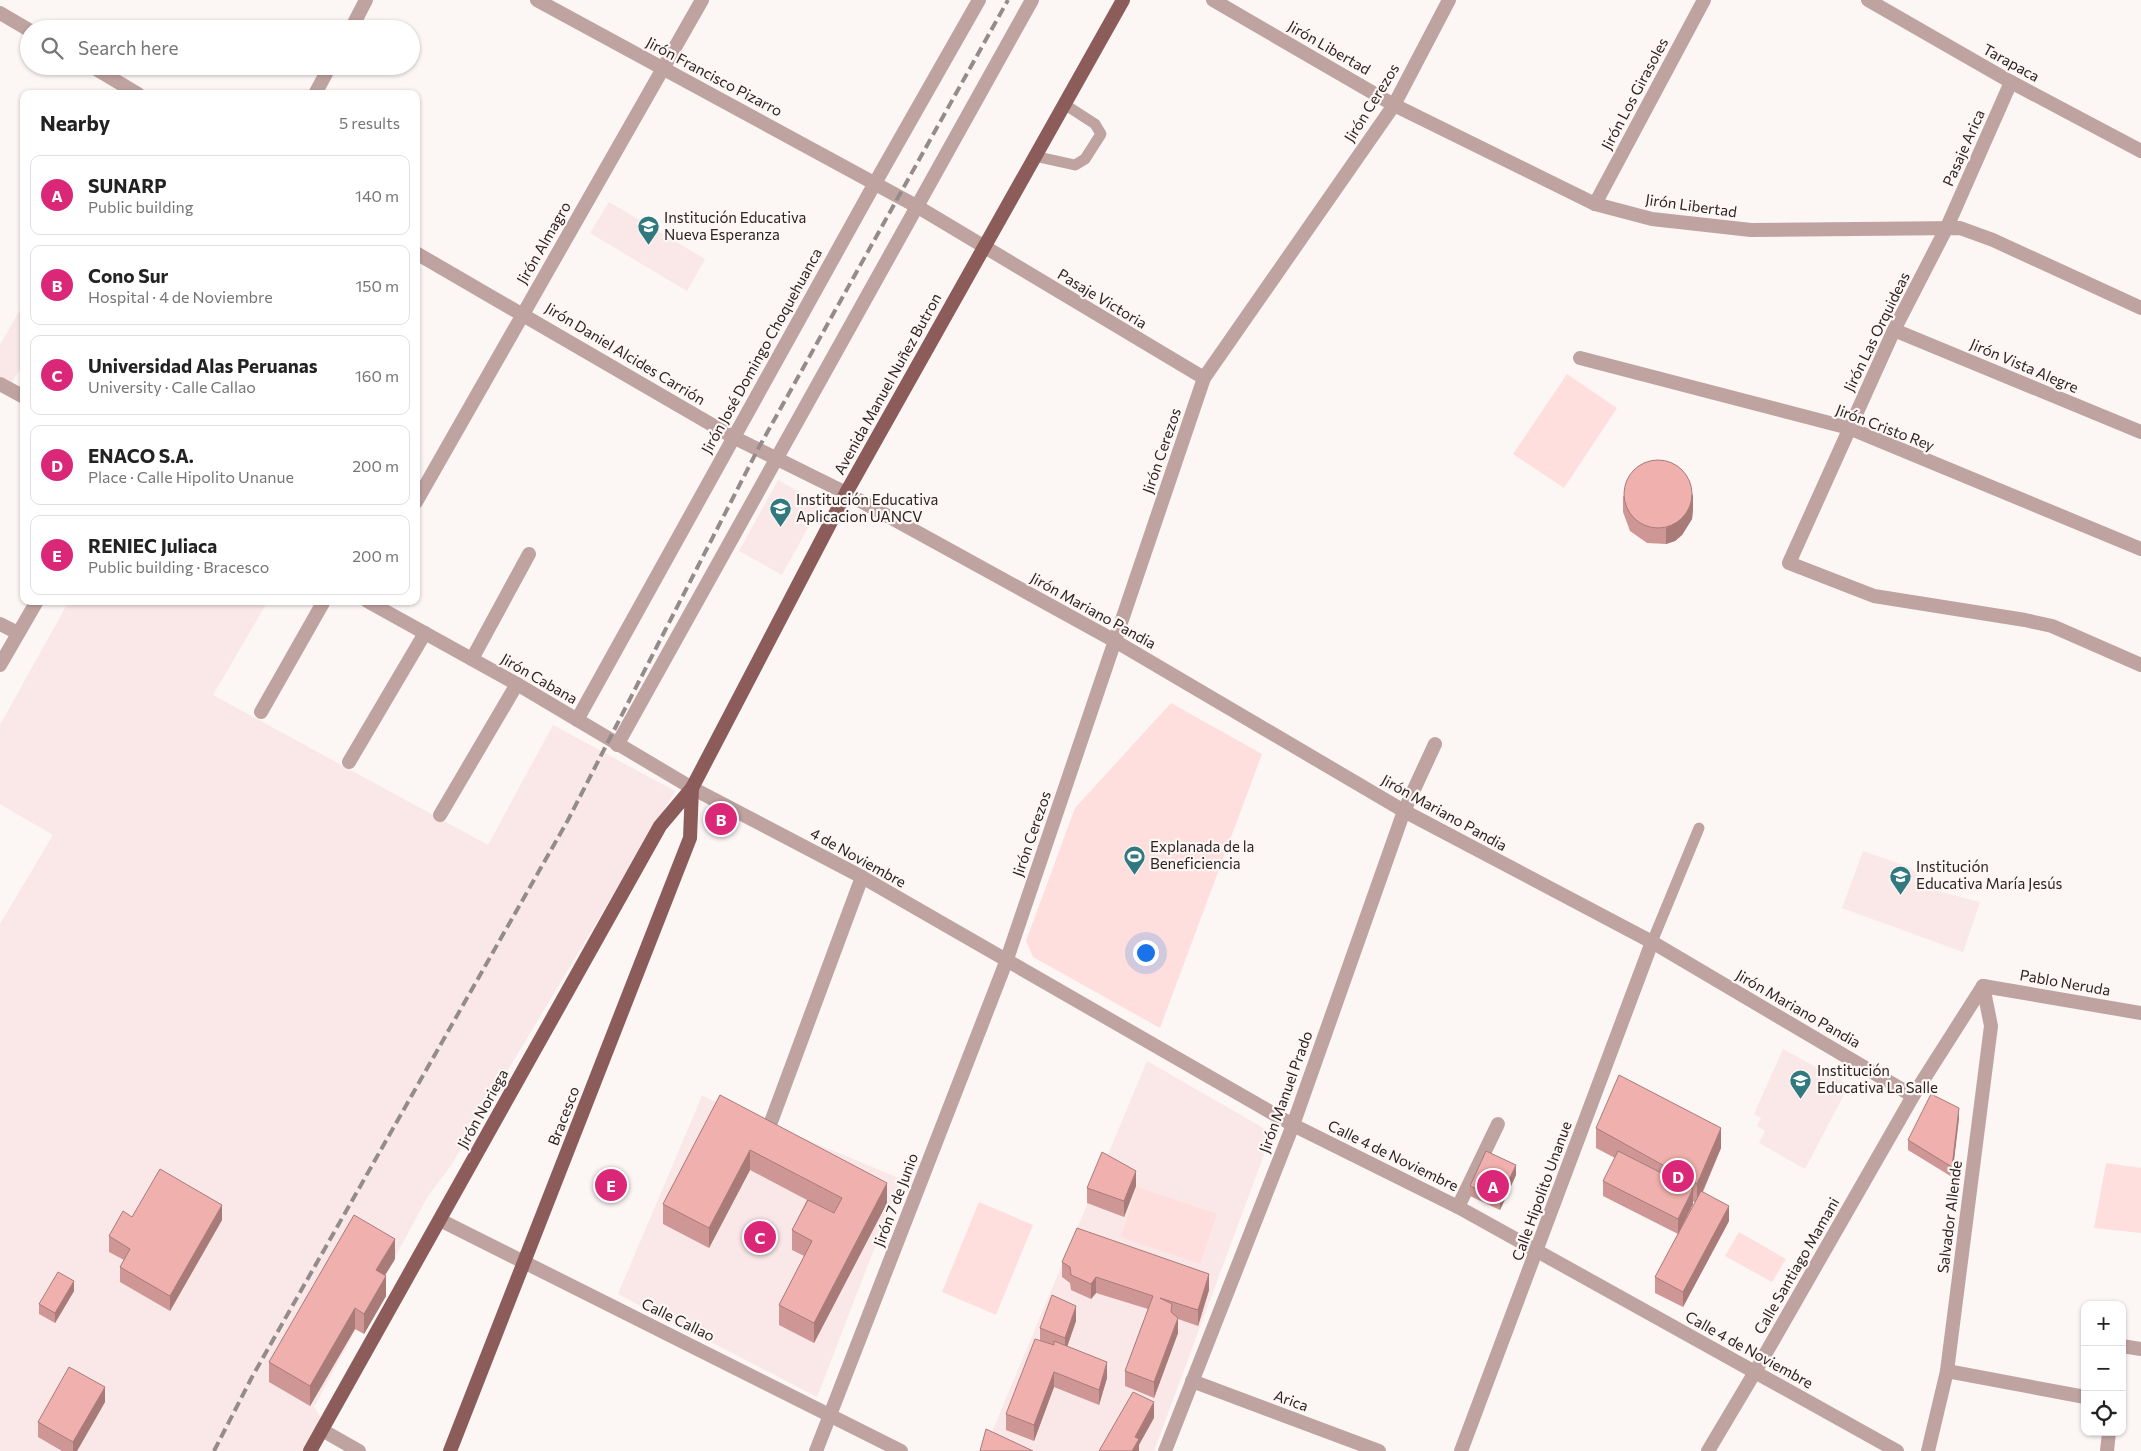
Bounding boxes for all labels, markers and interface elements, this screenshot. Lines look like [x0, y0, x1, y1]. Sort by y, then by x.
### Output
street label: Jirón Libertad [1285, 16, 1374, 78]
search box [20, 20, 420, 75]
street label: Jirón Francisco Pizarro [643, 33, 786, 120]
icon: search [38, 34, 66, 62]
street label: Jirón Los Girasoles [1597, 34, 1671, 153]
text: Search here [78, 36, 178, 59]
street label: Tarapaca [1980, 39, 2043, 85]
street label: Jirón Cerezos [1340, 60, 1403, 145]
street label: Pasaje Arica [1938, 106, 1988, 189]
text: Nearby [40, 110, 110, 135]
text: 5 results [339, 113, 400, 132]
text: SUNARP [88, 174, 167, 197]
text: A [51, 186, 63, 205]
text: 140 m [355, 186, 399, 205]
street label: Jirón Libertad [1644, 190, 1738, 220]
text: Public building [88, 197, 193, 216]
street label: Jirón Almagro [512, 198, 574, 287]
place label: Institución Educativa Nueva Esperanza [664, 208, 806, 243]
school or university icon: Institución Educativa Nueva Esperanza [636, 215, 660, 246]
street label: Jirón José Domingo Choquehuanca [697, 245, 825, 456]
text: Cono Sur [88, 264, 168, 287]
street label: Pasaje Victoria [1055, 264, 1150, 332]
street label: Jirón Las Orquideas [1839, 269, 1913, 394]
text: B [52, 276, 62, 295]
text: 150 m [356, 276, 399, 295]
text: Hospital · 4 de Noviembre [88, 287, 273, 306]
street label: Avenida Manuel Nuñez Butron [830, 290, 945, 477]
street label: Jirón Daniel Alcides Carrión [542, 298, 709, 408]
street label: Jirón Vista Alegre [1967, 334, 2081, 396]
text: Universidad Alas Peruanas [88, 354, 318, 377]
text: C [52, 366, 62, 385]
text: 160 m [355, 366, 399, 385]
text: University · Calle Callao [88, 377, 256, 396]
street label: Jirón Cristo Rey [1833, 400, 1937, 454]
street label: Jirón Cerezos [1138, 405, 1184, 496]
text: ENACO S.A. [88, 444, 194, 467]
text: D [51, 456, 63, 475]
text: 200 m [352, 456, 399, 475]
text: Place · Calle Hipolito Unanue [88, 467, 294, 486]
place label: Institución Educativa Aplicacion UANCV [796, 490, 938, 525]
school or university icon: Institución Educativa Aplicacion UANCV [768, 497, 792, 528]
text: RENIEC Juliaca [88, 534, 217, 557]
text: E [52, 546, 62, 565]
text: 200 m [352, 546, 399, 565]
text: Public building · Bracesco [88, 557, 269, 576]
street label: Jirón Mariano Pandia [1028, 568, 1159, 652]
street label: Jirón Cabana [498, 649, 581, 707]
street label: Jirón Mariano Pandia [1379, 770, 1510, 854]
street label: Jirón Cerezos [1008, 788, 1054, 879]
pin: B [705, 800, 737, 838]
street label: 4 de Noviembre [808, 823, 909, 891]
place label: Explanada de la Beneficiencia [1150, 837, 1254, 872]
sports icon: Explanada de la Beneficiencia [1122, 844, 1146, 875]
place label: Institución Educativa María Jesús [1916, 857, 2063, 892]
school or university icon: Institución Educativa María Jesús [1888, 864, 1912, 895]
your location [1133, 940, 1159, 966]
street label: Jirón Mariano Pandia [1733, 965, 1864, 1051]
street label: Pablo Neruda [2018, 965, 2112, 999]
street label: Jirón Manuel Prado [1255, 1028, 1316, 1155]
place label: Institución Educativa La Salle [1817, 1061, 1938, 1096]
street label: Jirón Noriega [453, 1066, 511, 1151]
school or university icon: Institución Educativa La Salle [1789, 1068, 1813, 1099]
street label: Bracesco [544, 1083, 583, 1148]
street label: Calle 4 de Noviembre [1325, 1116, 1462, 1195]
street label: Calle Hipolito Unanue [1507, 1118, 1575, 1263]
street label: Jirón 7 de Junio [869, 1150, 921, 1249]
pin: D [1662, 1157, 1694, 1195]
street label: Salvador Allende [1933, 1159, 1965, 1274]
pin: E [595, 1166, 627, 1204]
pin: A [1477, 1167, 1509, 1205]
street label: Calle Santiago Mamani [1750, 1194, 1843, 1337]
pin: C [744, 1218, 776, 1256]
street label: Calle Callao [639, 1294, 718, 1345]
map controls [2081, 1301, 2126, 1436]
button: + [2081, 1301, 2126, 1346]
street label: Calle 4 de Noviembre [1683, 1307, 1816, 1392]
button: − [2081, 1346, 2126, 1391]
street label: Arica [1272, 1386, 1311, 1415]
button: locate [2081, 1391, 2126, 1436]

